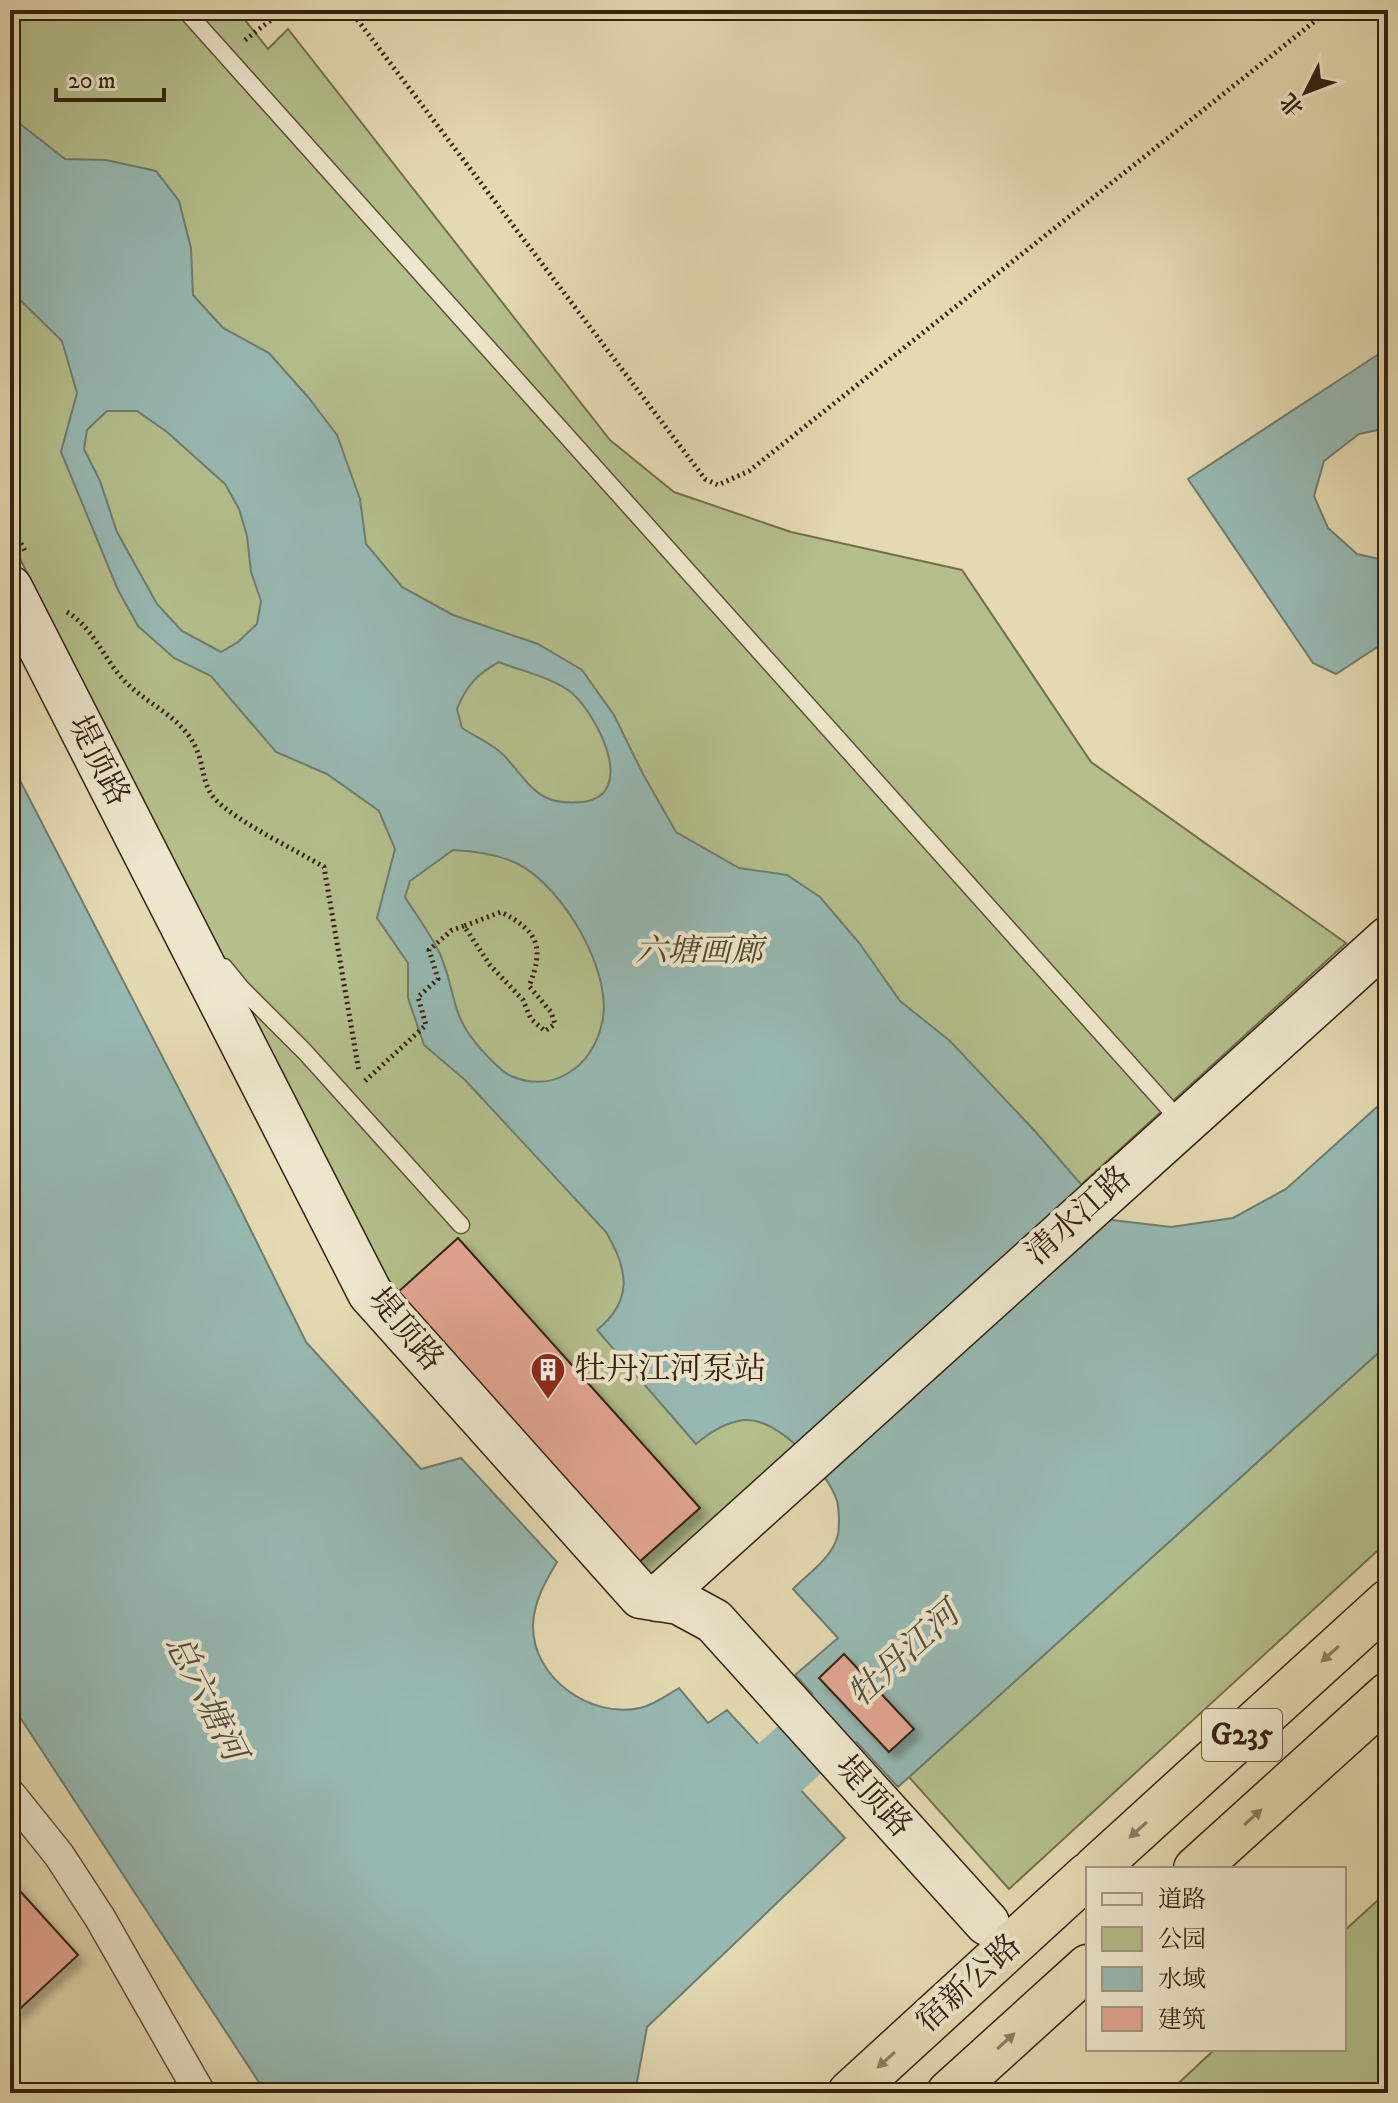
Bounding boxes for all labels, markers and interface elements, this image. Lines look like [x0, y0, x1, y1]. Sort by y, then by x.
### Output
scale bar [56, 52, 164, 102]
north arrow [1266, 52, 1346, 132]
text: 20 m [68, 66, 116, 96]
text: 北 [1275, 87, 1310, 122]
street label: 堤顶路 [58, 709, 138, 813]
park label: 六塘画廊 [635, 932, 768, 972]
street label: 清水江路 [1018, 1158, 1140, 1274]
street label: 堤顶路 [359, 1280, 451, 1380]
place label: 牡丹江河泵站 [574, 1350, 766, 1390]
building icon: 牡丹江河泵站 [529, 1351, 567, 1401]
water label: 牡丹江河 [839, 1590, 973, 1716]
water label: 总六塘河 [155, 1628, 257, 1773]
one-way arrow [1321, 1645, 1340, 1663]
road number: G235 [1202, 1709, 1282, 1761]
street label: 堤顶路 [826, 1748, 920, 1846]
one-way arrow [1244, 1808, 1263, 1826]
one-way arrow [1129, 1820, 1148, 1838]
legend [1086, 1867, 1346, 2051]
text: 道路 [1158, 1885, 1206, 1915]
text: 公园 [1158, 1925, 1206, 1955]
street label: 宿新公路 [908, 1926, 1030, 2042]
text: 水域 [1158, 1965, 1206, 1995]
text: 建筑 [1158, 2005, 1206, 2035]
one-way arrow [997, 2032, 1016, 2050]
one-way arrow [876, 2051, 895, 2069]

